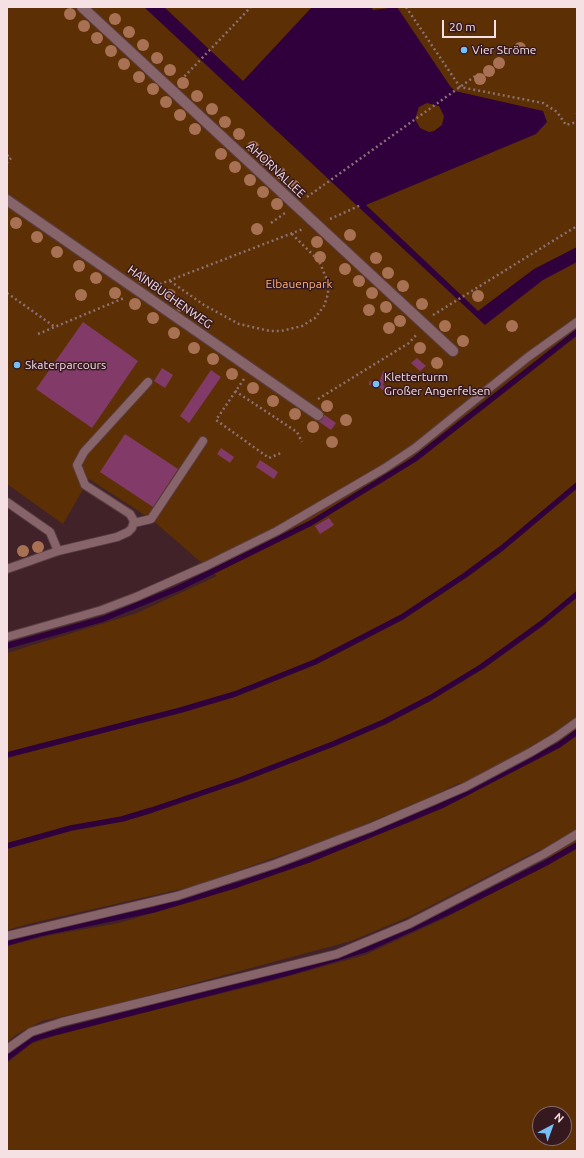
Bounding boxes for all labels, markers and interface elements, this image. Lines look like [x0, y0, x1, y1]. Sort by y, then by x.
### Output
scale bar [444, 12, 498, 38]
text: 20 m [449, 20, 476, 33]
place label: Vier Ströme [472, 43, 536, 57]
marker: Vier Ströme [459, 45, 469, 55]
street label: AHORNALLEE [244, 139, 308, 201]
street label: HAINBUCHENWEG [125, 262, 215, 332]
park label: Elbauenpark [265, 277, 333, 291]
place label: Skaterparcours [25, 358, 106, 372]
marker: Skaterparcours [12, 360, 22, 370]
place label: Kletterturm Großer Angerfelsen [384, 370, 490, 398]
marker: Kletterturm Großer Angerfelsen [371, 379, 381, 389]
north arrow [532, 1106, 572, 1146]
text: N [552, 1110, 566, 1125]

